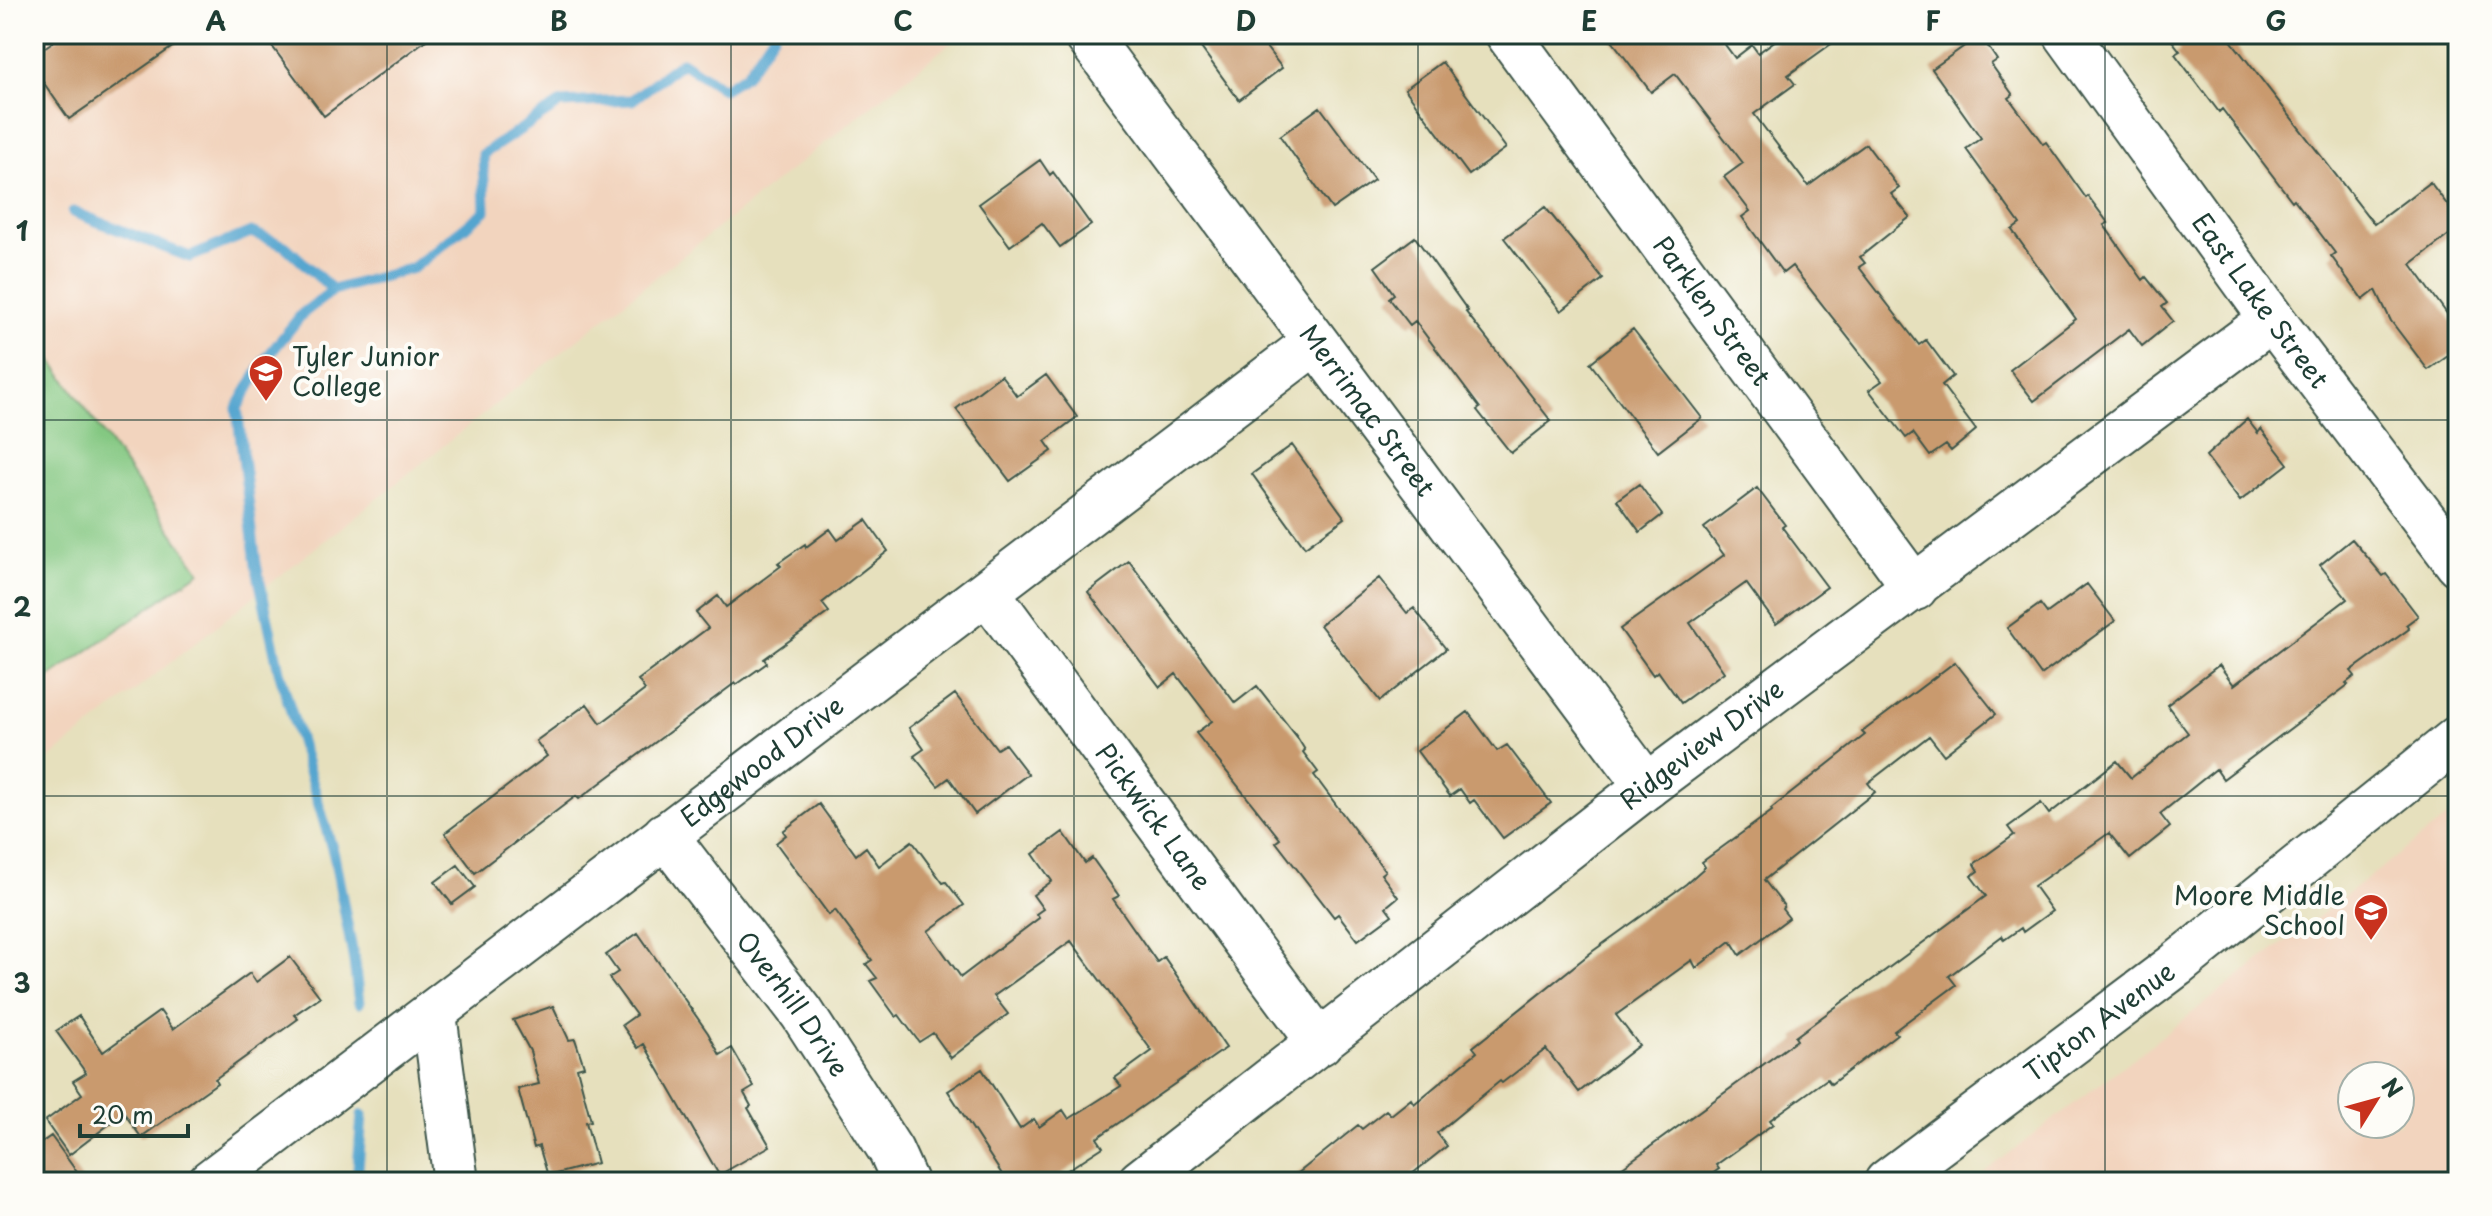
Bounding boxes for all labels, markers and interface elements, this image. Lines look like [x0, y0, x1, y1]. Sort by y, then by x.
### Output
text: A [206, 1, 226, 40]
text: B [550, 1, 568, 40]
text: C [893, 1, 913, 40]
text: D [1236, 1, 1256, 40]
text: E [1581, 1, 1597, 40]
text: F [1925, 1, 1941, 40]
text: G [2265, 1, 2287, 40]
street label: East Lake Street [2183, 204, 2339, 396]
text: 1 [16, 211, 28, 250]
street label: Parklen Street [1645, 227, 1781, 394]
street label: Merrimac Street [1291, 316, 1445, 504]
place label: Tyler Junior College [292, 336, 439, 405]
school or university icon: Tyler Junior College [247, 353, 285, 403]
text: 2 [13, 587, 31, 626]
street label: Ridgeview Drive [1611, 669, 1791, 818]
street label: Edgewood Drive [672, 686, 852, 836]
street label: Pickwick Lane [1087, 735, 1222, 898]
place label: Moore Middle School [2174, 875, 2345, 944]
school or university icon: Moore Middle School [2352, 892, 2390, 942]
street label: Overhill Drive [728, 923, 859, 1084]
street label: Tipton Avenue [2015, 951, 2183, 1091]
text: 3 [13, 963, 31, 1002]
north arrow [2336, 1060, 2416, 1140]
text: N [2375, 1070, 2412, 1104]
scale bar [80, 1088, 188, 1138]
text: 20 m [92, 1096, 154, 1132]

